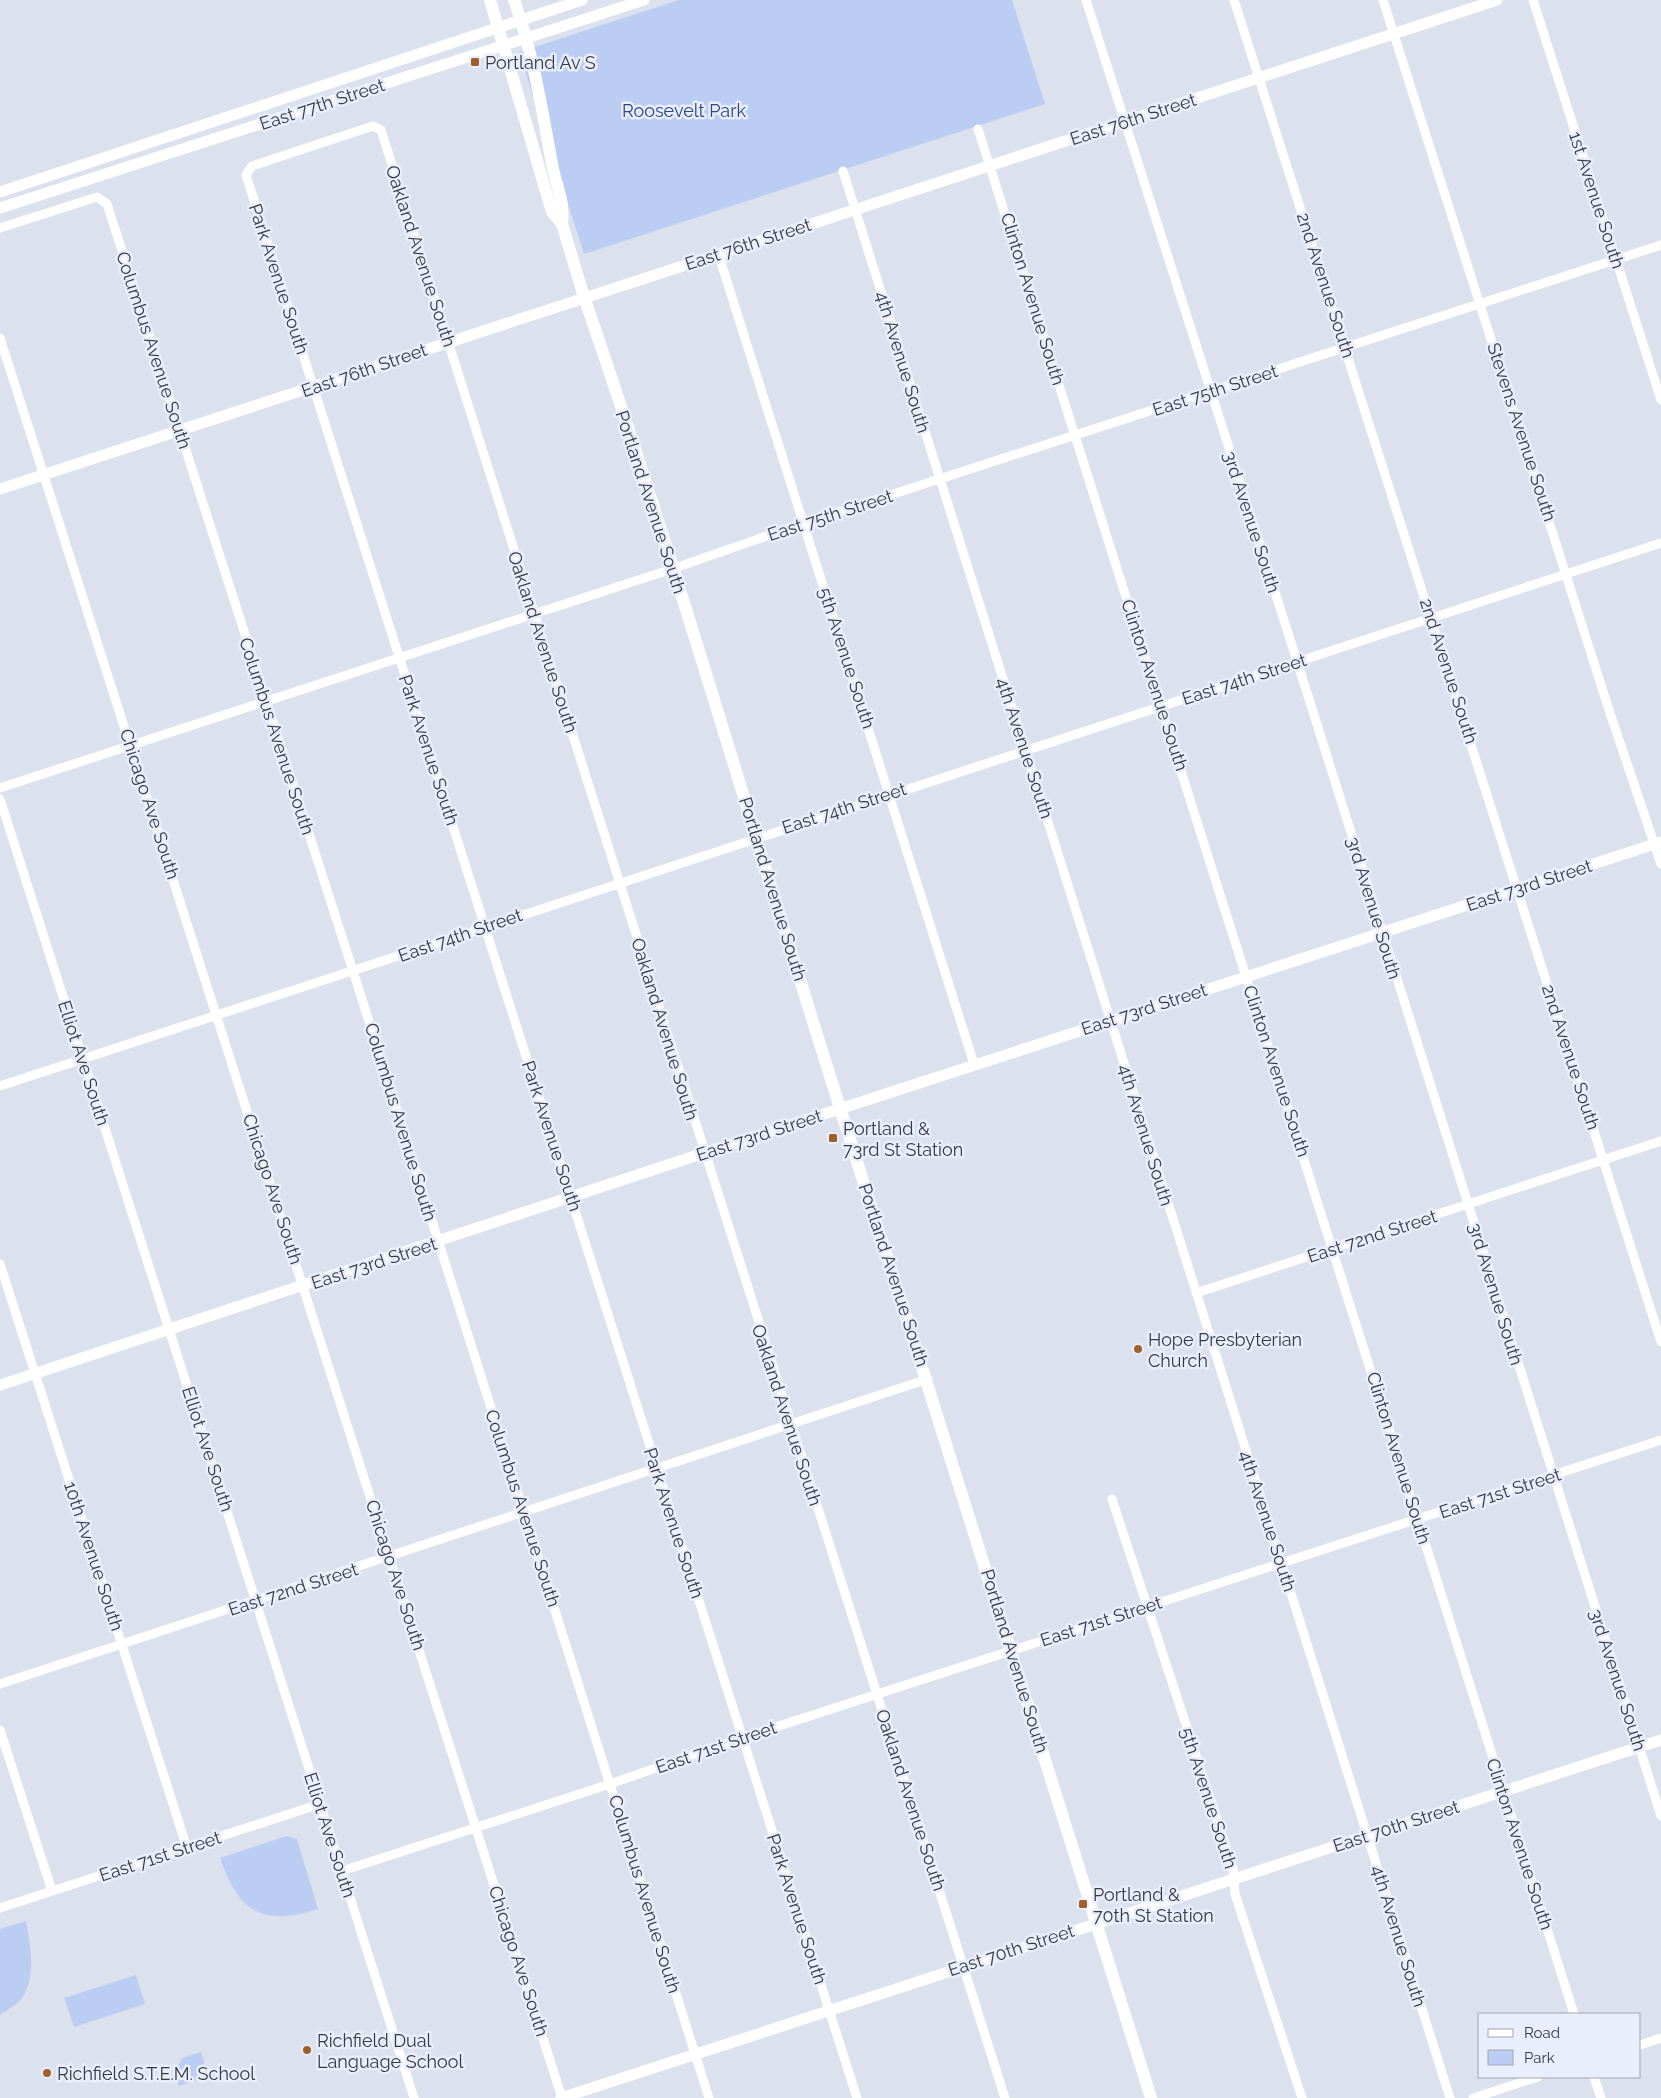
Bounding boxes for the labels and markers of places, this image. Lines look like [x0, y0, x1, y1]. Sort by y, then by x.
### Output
place label: Portland Av S [485, 52, 596, 73]
marker: Portland Av S [469, 56, 481, 68]
place label: Portland & 73rd St Station [843, 1118, 963, 1160]
marker: Portland & 73rd St Station [827, 1132, 839, 1144]
place label: Hope Presbyterian Church [1148, 1329, 1302, 1371]
marker: Hope Presbyterian Church [1132, 1343, 1144, 1355]
place label: Portland & 70th St Station [1093, 1884, 1214, 1926]
marker: Portland & 70th St Station [1077, 1898, 1089, 1910]
place label: Richfield Dual Language School [317, 2030, 463, 2072]
marker: Richfield Dual Language School [301, 2044, 313, 2056]
place label: Richfield S.T.E.M. School [57, 2063, 255, 2084]
marker: Richfield S.T.E.M. School [41, 2067, 53, 2079]

